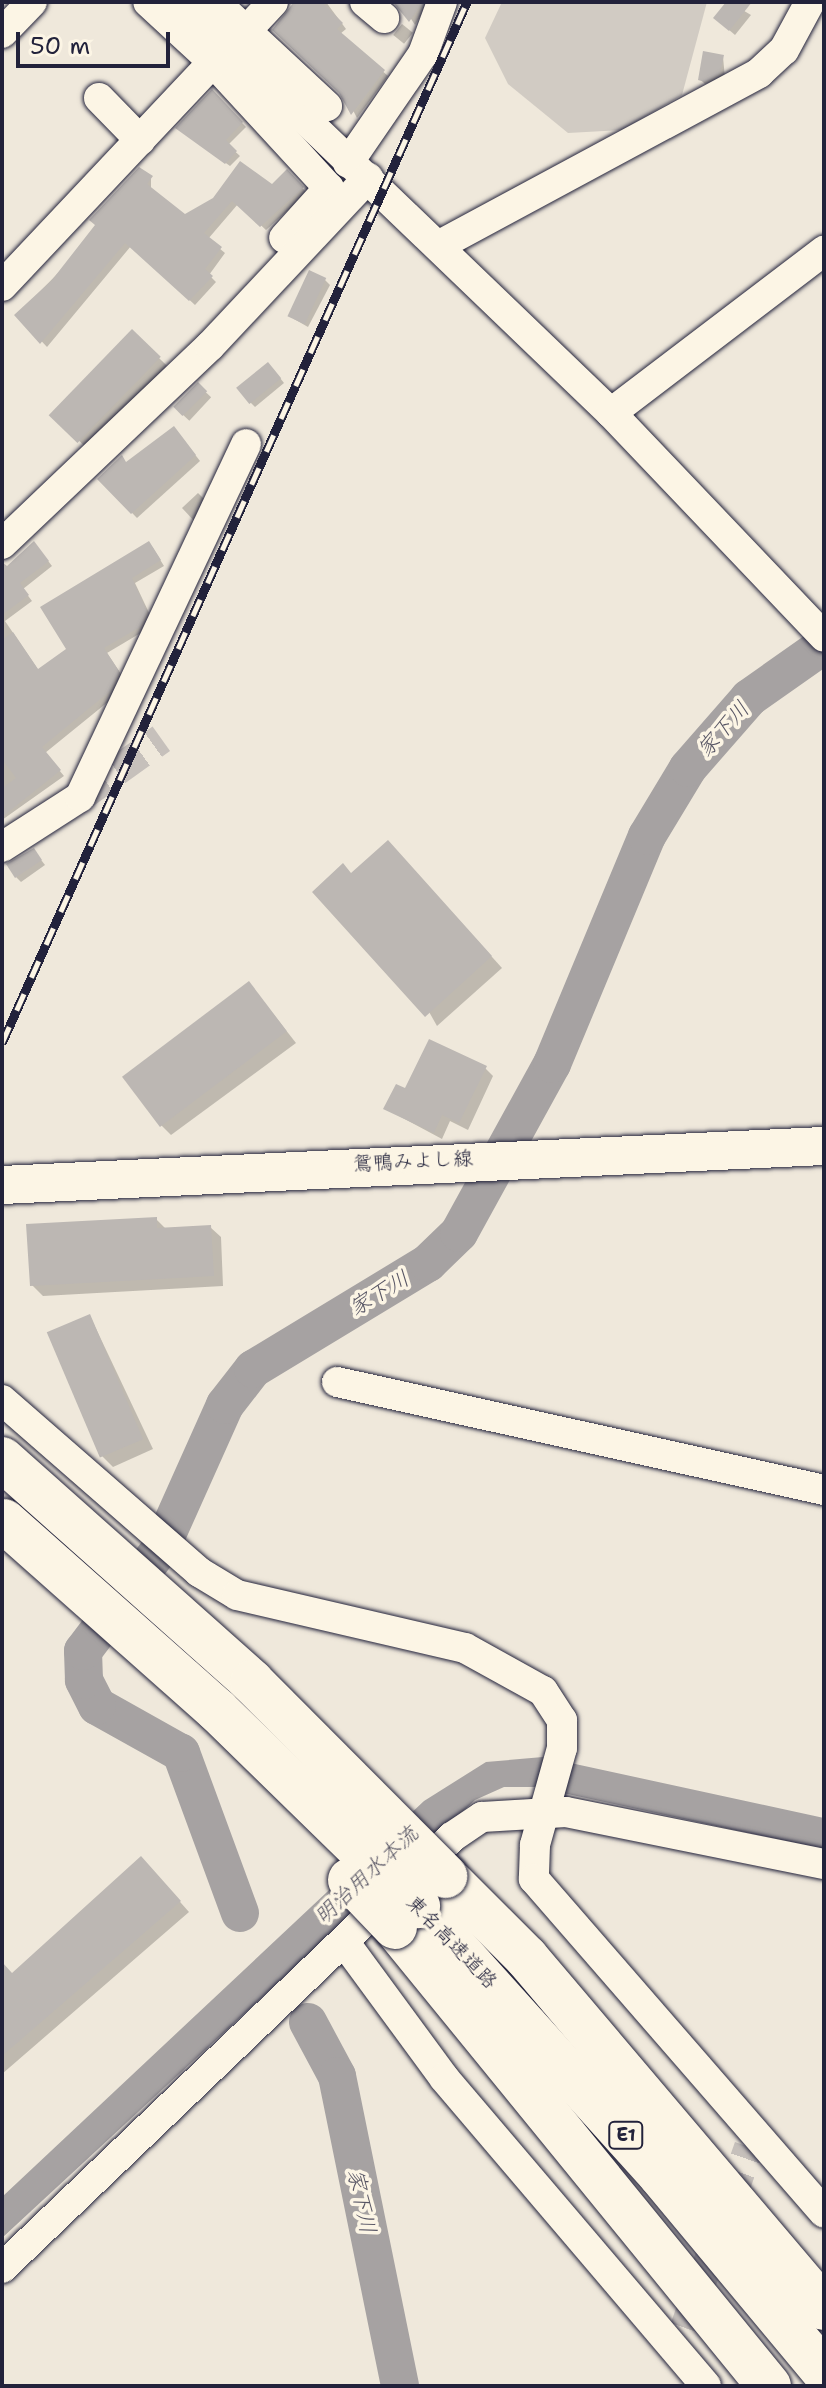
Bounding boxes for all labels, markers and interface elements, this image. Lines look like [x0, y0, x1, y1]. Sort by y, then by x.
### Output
scale bar [20, 16, 174, 66]
text: 50 m [30, 30, 90, 62]
water label: 家下川 [691, 696, 755, 762]
street label: 鴛鴨みよし線 [352, 1146, 474, 1176]
water label: 家下川 [344, 1265, 414, 1321]
water label: 明治用水本流 [309, 1820, 423, 1930]
street label: 東名高速道路 [402, 1891, 502, 1993]
road number: E1 [608, 2121, 644, 2149]
water label: 家下川 [342, 2166, 382, 2236]

